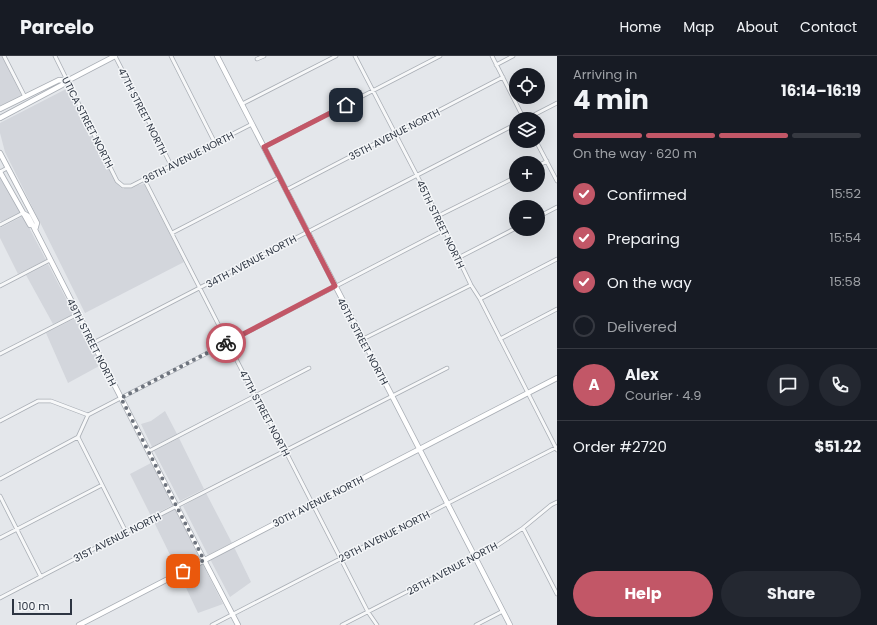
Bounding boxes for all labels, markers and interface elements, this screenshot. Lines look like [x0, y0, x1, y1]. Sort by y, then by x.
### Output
text: Parcelo [20, 14, 94, 41]
text: Home [619, 17, 661, 37]
text: Map [683, 17, 714, 37]
text: About [736, 17, 778, 37]
text: Contact [800, 17, 857, 37]
street label: 47TH STREET NORTH [114, 65, 171, 157]
text: Arriving in [573, 65, 637, 84]
map controls [509, 68, 545, 236]
button: locate [509, 68, 545, 104]
street label: UTICA STREET NORTH [58, 74, 117, 171]
text: 16:14–16:19 [781, 80, 861, 101]
text: 4 min [573, 82, 649, 118]
pin [329, 88, 363, 122]
icon: home [335, 94, 357, 116]
street label: 35TH AVENUE NORTH [346, 105, 443, 164]
button: layers [509, 112, 545, 148]
street label: 36TH AVENUE NORTH [140, 128, 237, 187]
text: On the way · 620 m [573, 144, 697, 163]
button: + [509, 156, 545, 192]
street label: 45TH STREET NORTH [413, 178, 468, 271]
icon: check [573, 183, 595, 205]
text: Confirmed [607, 184, 687, 205]
text: 15:52 [830, 184, 861, 203]
button: − [509, 200, 545, 236]
icon: check [573, 227, 595, 249]
text: Preparing [607, 228, 680, 249]
text: 15:54 [830, 228, 861, 247]
street label: 34TH AVENUE NORTH [203, 231, 299, 292]
icon: check [573, 271, 595, 293]
text: On the way [607, 272, 692, 293]
text: 15:58 [830, 272, 861, 291]
street label: 46TH STREET NORTH [333, 295, 392, 387]
street label: 49TH STREET NORTH [63, 296, 120, 389]
text: Delivered [607, 316, 677, 337]
courier [206, 323, 246, 363]
icon: bike [215, 332, 237, 354]
text: Alex [625, 364, 659, 385]
button: chat [767, 364, 809, 406]
button: phone [819, 364, 861, 406]
street label: 47TH STREET NORTH [235, 367, 294, 459]
text: A [588, 374, 600, 395]
text: Courier · 4.9 [625, 386, 701, 405]
text: Order #2720 [573, 436, 667, 457]
text: $51.22 [814, 436, 861, 457]
street label: 30TH AVENUE NORTH [270, 472, 367, 531]
street label: 29TH AVENUE NORTH [336, 507, 433, 566]
street label: 31ST AVENUE NORTH [71, 509, 164, 566]
street label: 28TH AVENUE NORTH [404, 538, 500, 599]
pin [166, 554, 200, 588]
icon: bag [172, 560, 194, 582]
button: Help [573, 571, 713, 617]
button: Share [721, 571, 861, 617]
scale bar [12, 597, 72, 616]
text: 100 m [18, 598, 50, 614]

